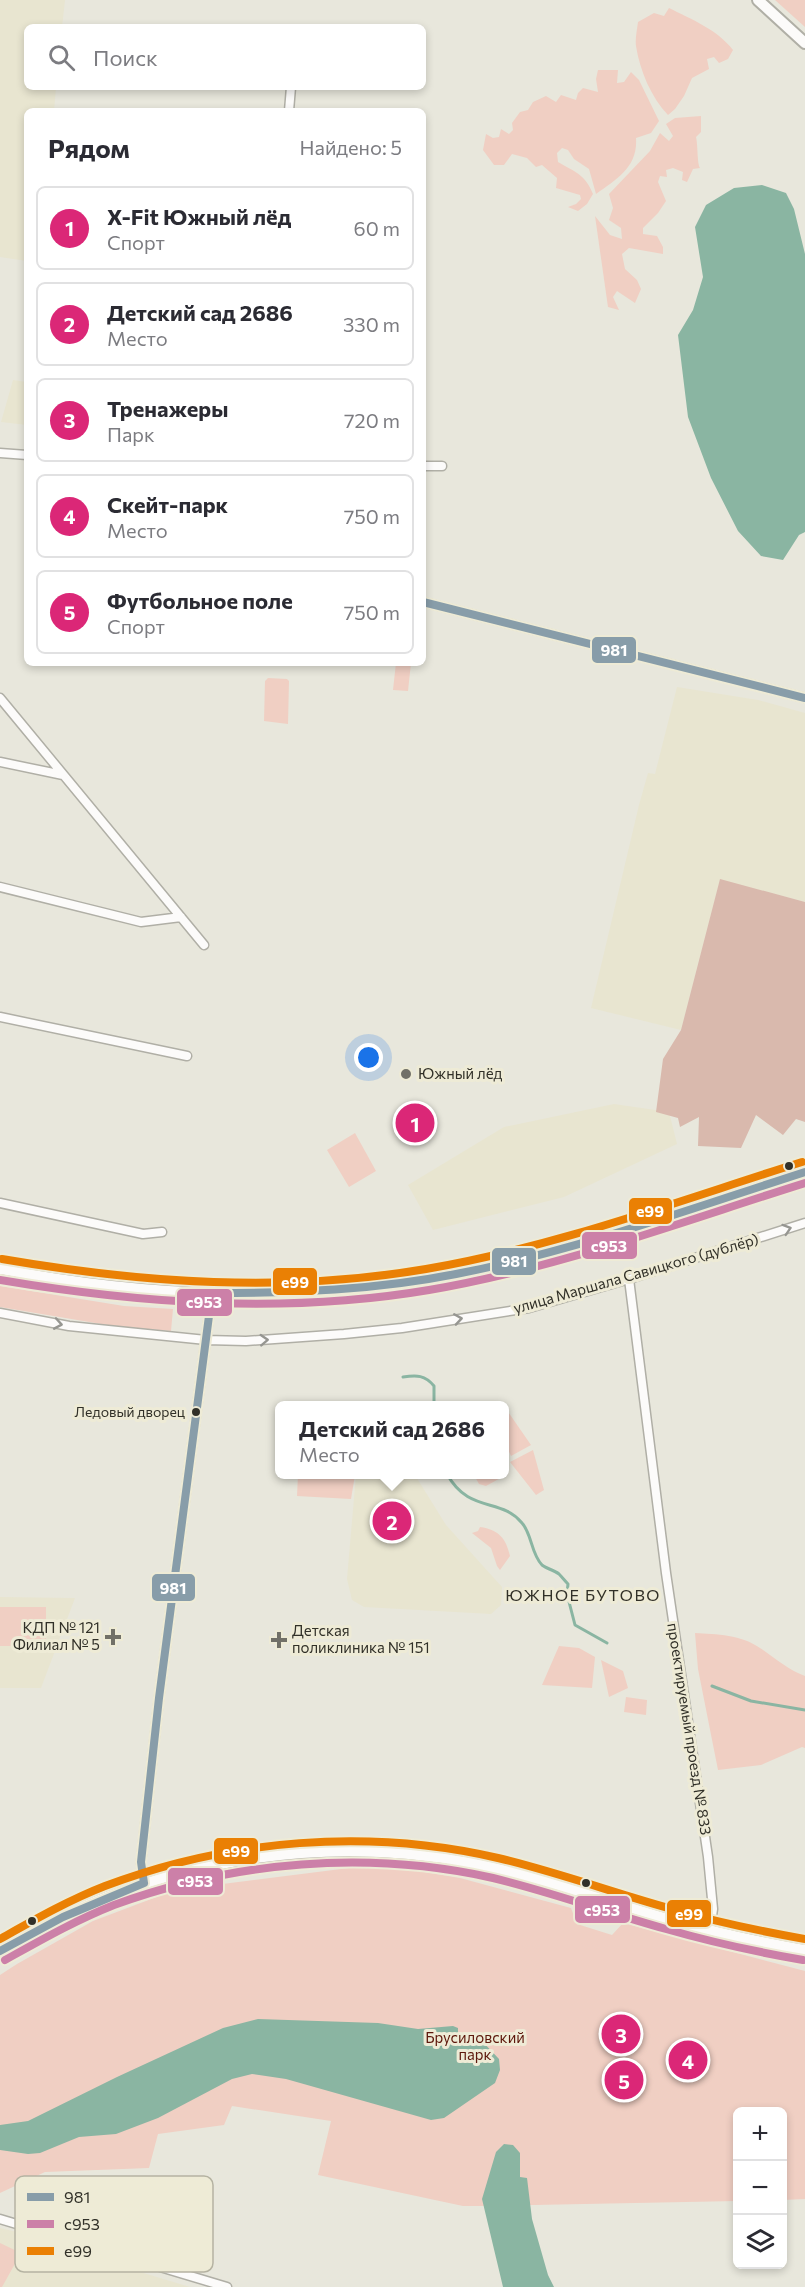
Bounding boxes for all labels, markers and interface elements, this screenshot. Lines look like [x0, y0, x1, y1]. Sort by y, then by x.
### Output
search box [24, 24, 426, 90]
icon: search [45, 41, 78, 74]
text: Поиск [93, 44, 158, 71]
text: Рядом [48, 132, 130, 163]
text: Найдено: 5 [300, 135, 402, 159]
text: X-Fit Южный лёд [107, 203, 291, 230]
text: 1 [65, 216, 74, 240]
text: 60 m [354, 216, 400, 240]
text: Спорт [107, 230, 165, 254]
text: Детский сад 2686 [107, 299, 293, 326]
text: 2 [64, 312, 75, 336]
text: 330 m [343, 312, 400, 336]
text: Место [107, 326, 168, 350]
text: Тренажеры [107, 395, 228, 422]
text: 3 [64, 408, 75, 432]
text: 720 m [344, 408, 400, 432]
text: Парк [107, 422, 155, 446]
text: Скейт-парк [107, 491, 228, 518]
text: 4 [63, 504, 76, 528]
text: 750 m [344, 504, 400, 528]
text: Место [107, 518, 168, 542]
text: Футбольное поле [107, 587, 293, 614]
text: 5 [64, 600, 75, 624]
text: 750 m [344, 600, 400, 624]
text: Спорт [107, 614, 165, 638]
line badge: 981 [591, 636, 637, 664]
text: 981 [600, 640, 628, 659]
your location [354, 1043, 383, 1072]
place label: Южный лёд [418, 1064, 503, 1082]
marker: Южный лёд [399, 1067, 413, 1081]
pin: 1 [396, 1100, 434, 1146]
unlabelled marker [783, 1160, 795, 1172]
line badge: е99 [628, 1197, 673, 1225]
text: е99 [636, 1201, 664, 1220]
one-way arrow [781, 1224, 792, 1236]
street label: улица Маршала Савицкого (дублёр) [511, 1229, 760, 1317]
line badge: с953 [581, 1231, 638, 1260]
text: с953 [591, 1236, 627, 1255]
line badge: 981 [491, 1247, 537, 1276]
text: 981 [500, 1251, 528, 1270]
line badge: е99 [272, 1267, 318, 1296]
text: е99 [281, 1272, 309, 1291]
line badge: с953 [176, 1288, 233, 1317]
text: с953 [186, 1292, 222, 1311]
one-way arrow [453, 1314, 463, 1326]
one-way arrow [53, 1317, 62, 1329]
one-way arrow [260, 1334, 269, 1347]
popup [275, 1401, 509, 1479]
place label: Ледовый дворец [75, 1403, 185, 1420]
marker: Ледовый дворец [190, 1406, 202, 1418]
text: Детский сад 2686 [299, 1415, 485, 1442]
text: Место [299, 1442, 360, 1466]
pin: 2 [372, 1498, 412, 1544]
line badge: 981 [151, 1573, 196, 1602]
text: 981 [159, 1578, 187, 1597]
district label: ЮЖНОЕ БУТОВО [505, 1585, 661, 1604]
place label: КДП № 121 Филиал № 5 [13, 1618, 100, 1653]
place label: Детская поликлиника № 151 [292, 1621, 430, 1656]
street label: проектируемый проезд № 833 [664, 1621, 716, 1836]
marker: КДП № 121 Филиал № 5 [104, 1628, 122, 1646]
marker: Детская поликлиника № 151 [270, 1631, 288, 1649]
line badge: е99 [213, 1837, 259, 1865]
text: е99 [222, 1841, 250, 1860]
line badge: с953 [167, 1867, 224, 1896]
text: с953 [177, 1871, 213, 1890]
unlabelled marker [580, 1877, 592, 1889]
line badge: с953 [574, 1895, 631, 1924]
line badge: е99 [666, 1899, 712, 1928]
text: с953 [584, 1900, 620, 1919]
text: е99 [675, 1904, 703, 1923]
unlabelled marker [26, 1915, 38, 1927]
pin: 3 [602, 2012, 640, 2056]
park label: Брусиловский парк [425, 2028, 525, 2063]
pin: 4 [668, 2038, 708, 2082]
pin: 5 [604, 2058, 644, 2102]
map controls [733, 2107, 787, 2269]
button: + [733, 2107, 787, 2161]
button: − [733, 2161, 787, 2215]
legend [15, 2176, 213, 2272]
text: 981 [64, 2187, 90, 2206]
text: с953 [64, 2214, 100, 2233]
button: layers [733, 2215, 787, 2269]
text: е99 [64, 2241, 92, 2260]

